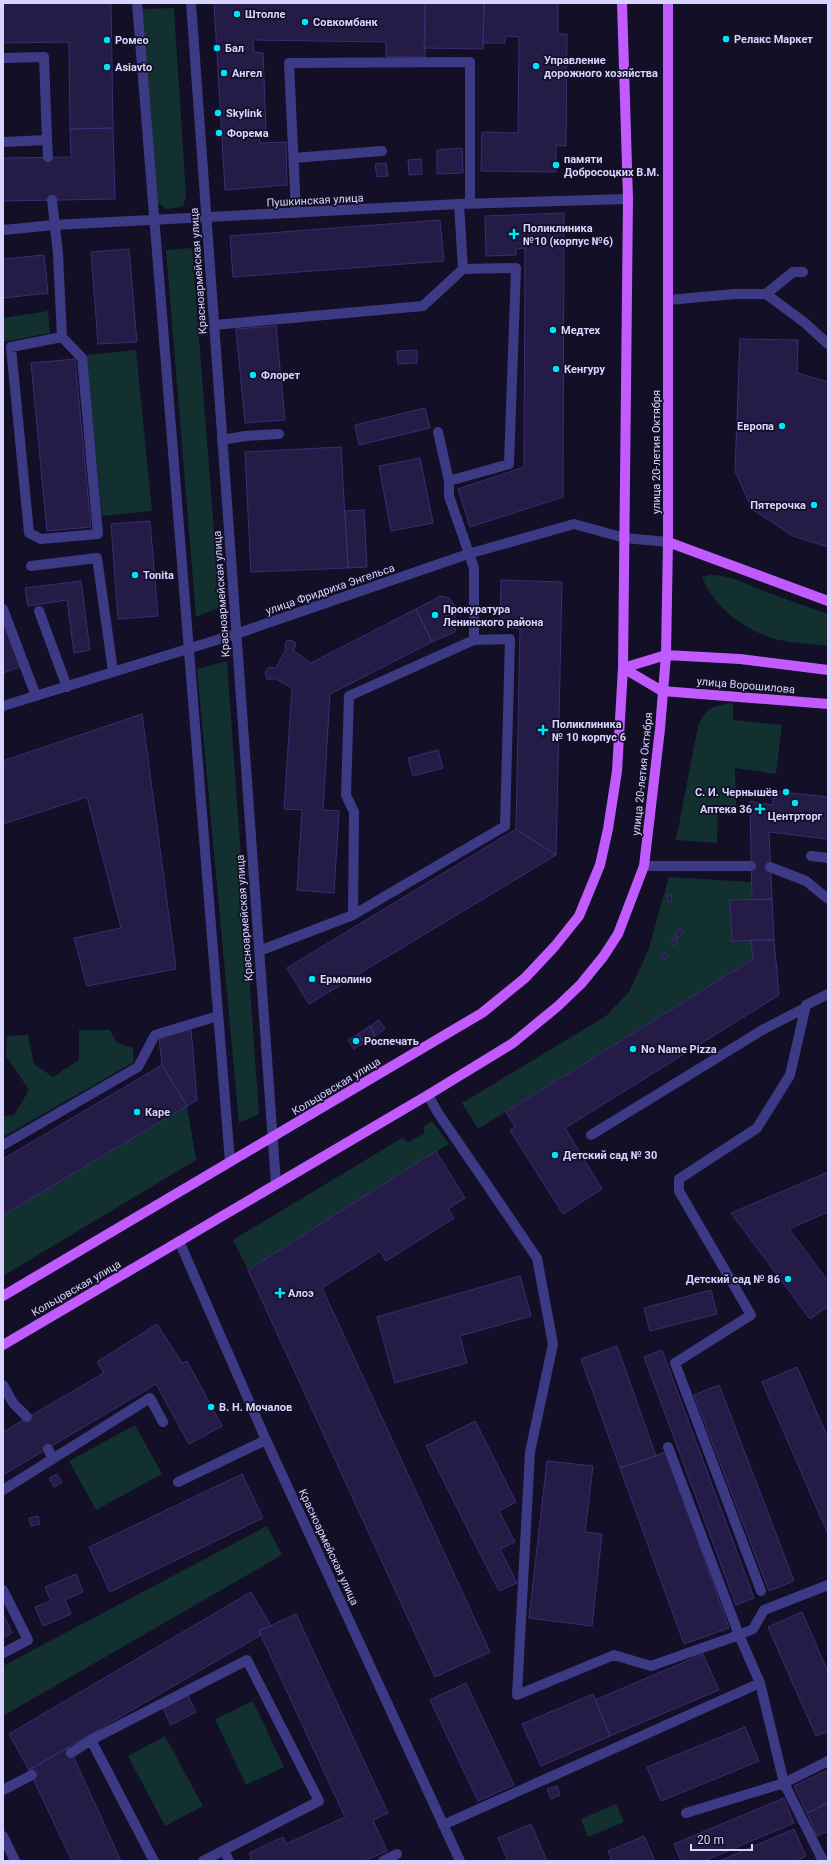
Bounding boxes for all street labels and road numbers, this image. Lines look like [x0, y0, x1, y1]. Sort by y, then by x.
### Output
street label: Пушкинская улица [266, 191, 364, 210]
street label: Красноармейская улица [188, 207, 209, 335]
street label: улица 20-летия Октября [650, 390, 663, 514]
street label: Красноармейская улица [211, 530, 232, 658]
street label: улица Фридриха Энгельса [264, 561, 396, 618]
street label: улица Ворошилова [696, 675, 796, 696]
street label: улица 20-летия Октября [630, 712, 655, 836]
street label: Красноармейская улица [234, 854, 255, 982]
street label: Кольцовская улица [290, 1055, 383, 1118]
street label: Кольцовская улица [29, 1258, 123, 1319]
street label: Красноармейская улица [296, 1487, 361, 1607]

